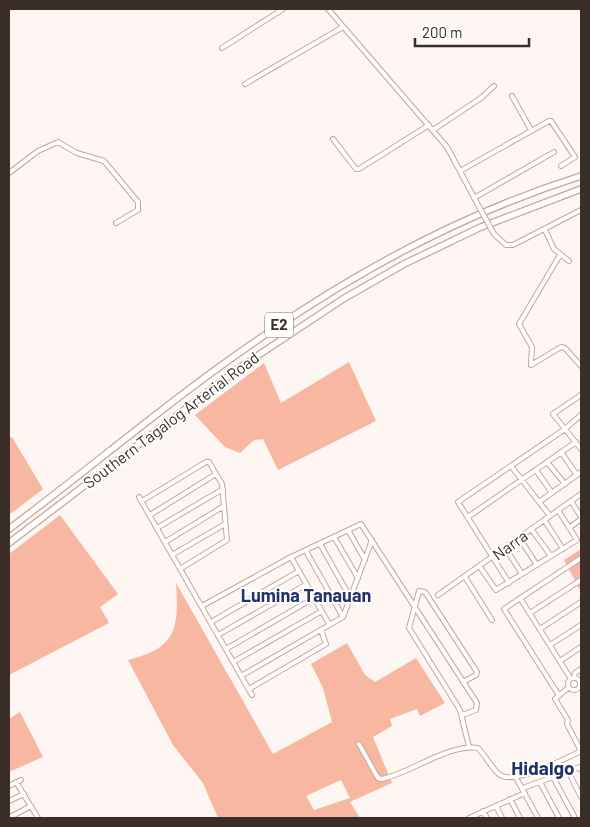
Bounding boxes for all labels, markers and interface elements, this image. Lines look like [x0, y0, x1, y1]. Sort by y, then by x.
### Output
scale bar [415, 15, 529, 47]
text: 200 m [422, 23, 462, 41]
road number: E2 [265, 312, 293, 338]
street label: Southern Tagalog Arterial Road [79, 347, 262, 492]
street label: Narra [488, 526, 531, 564]
district label: Lumina Tanauan [241, 584, 371, 606]
district label: Hidalgo [511, 756, 575, 779]

